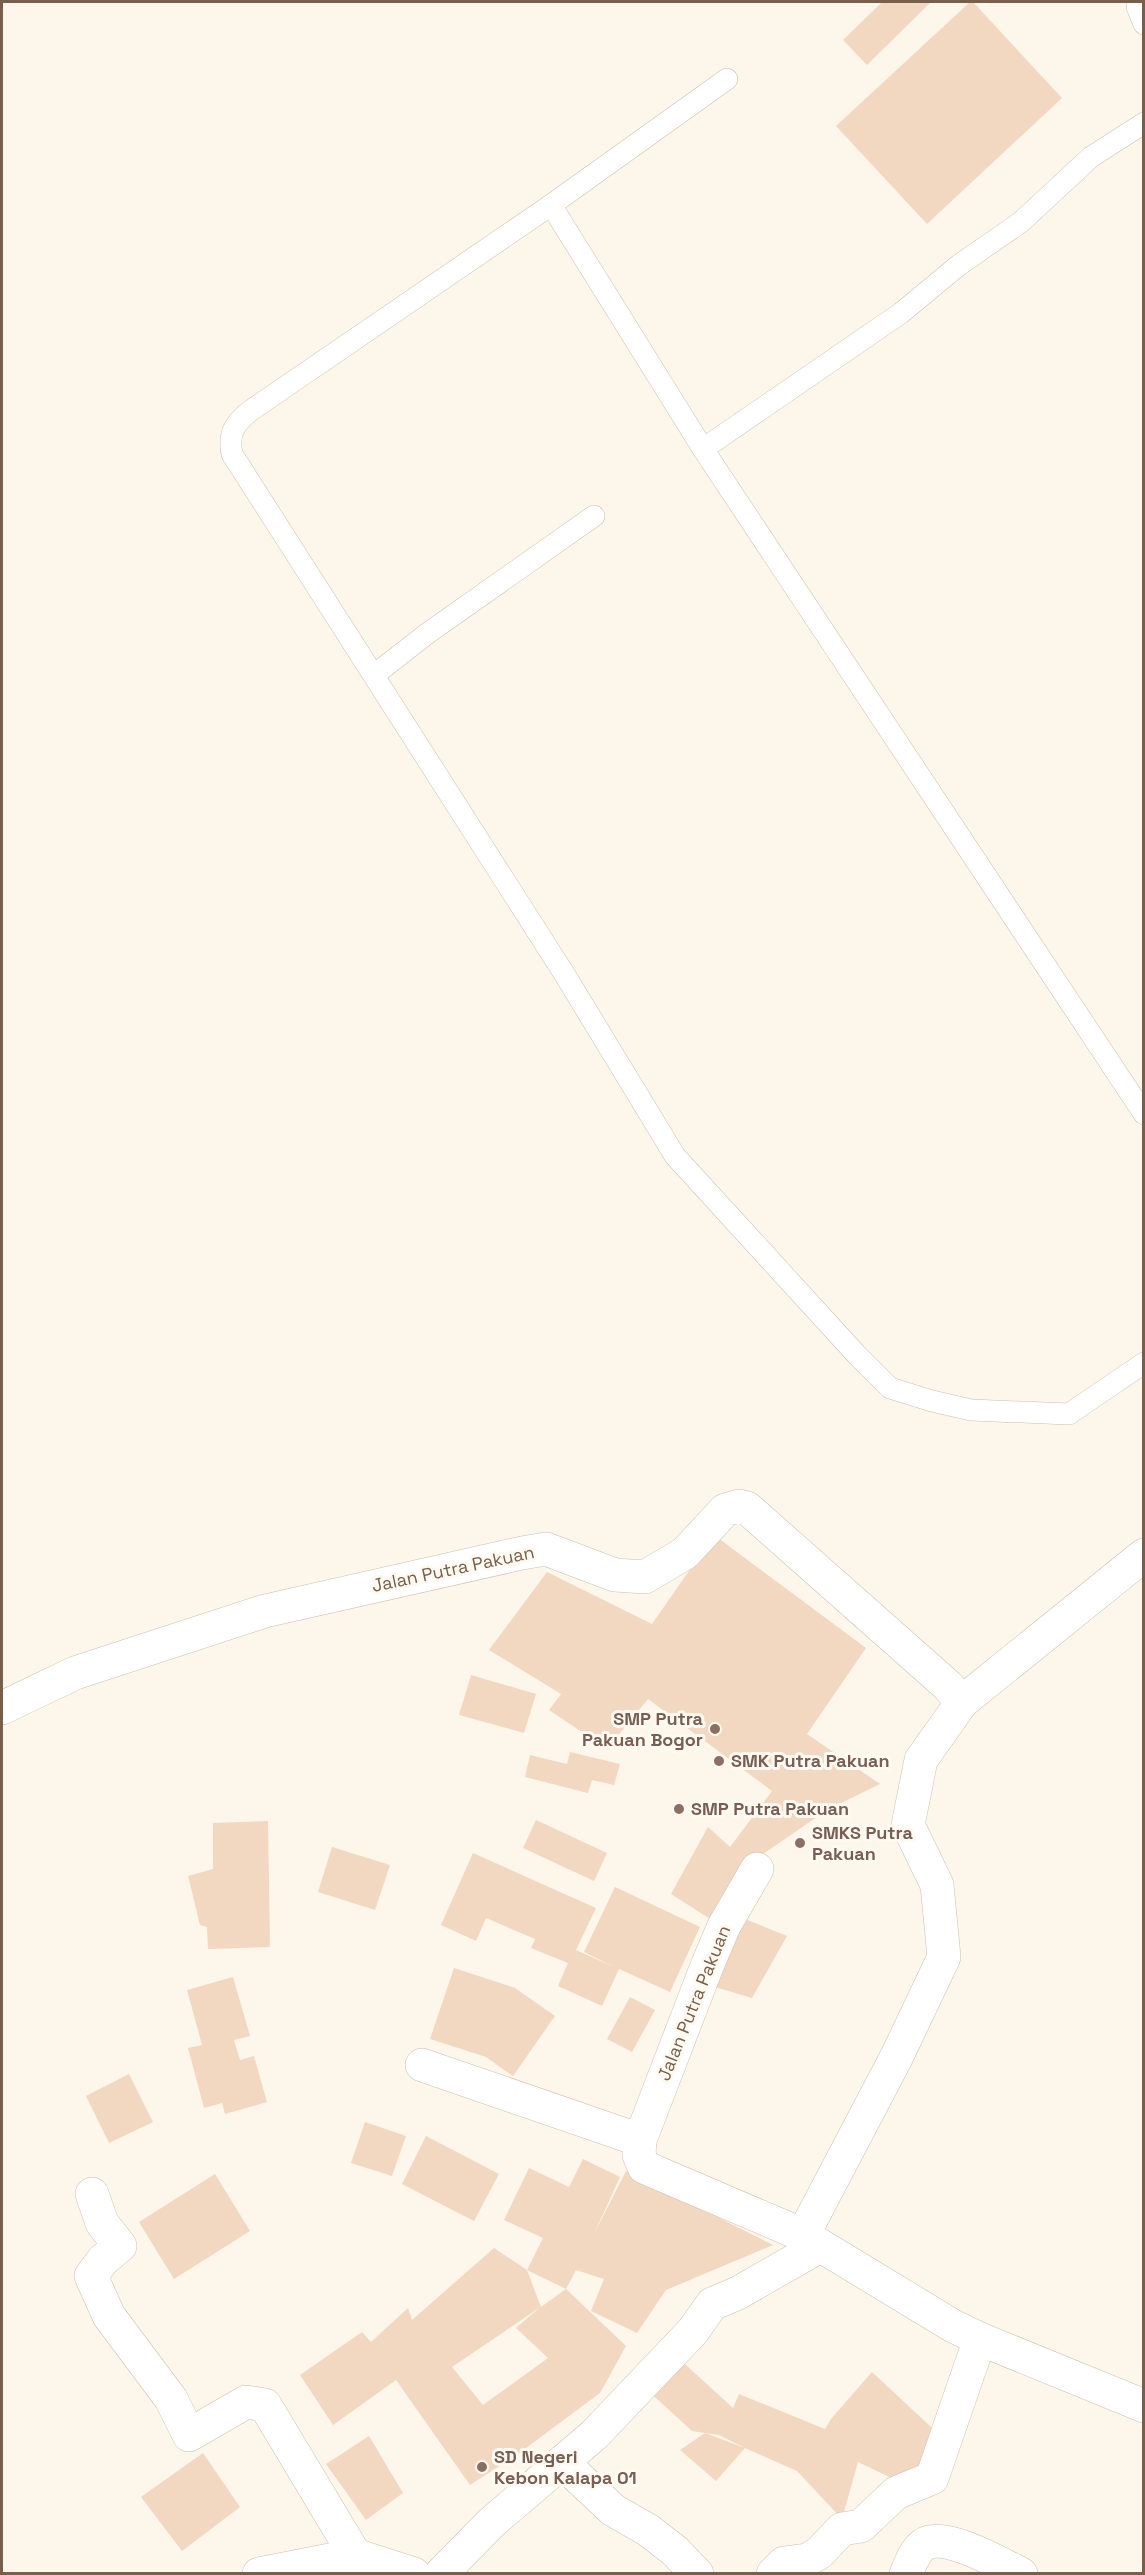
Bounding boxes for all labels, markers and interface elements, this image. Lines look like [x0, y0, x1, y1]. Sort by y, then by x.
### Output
street label: Jalan Putra Pakuan [370, 1540, 536, 1597]
place label: SMP Putra Pakuan Bogor [582, 1707, 704, 1751]
marker: SMP Putra Pakuan Bogor [708, 1722, 722, 1736]
place label: SMK Putra Pakuan [731, 1749, 890, 1772]
marker: SMK Putra Pakuan [712, 1754, 726, 1768]
place label: SMP Putra Pakuan [691, 1797, 849, 1820]
marker: SMP Putra Pakuan [672, 1802, 686, 1816]
place label: SMKS Putra Pakuan [812, 1821, 913, 1865]
marker: SMKS Putra Pakuan [793, 1836, 807, 1850]
street label: Jalan Putra Pakuan [652, 1922, 735, 2084]
place label: SD Negeri Kebon Kalapa 01 [494, 2445, 637, 2489]
marker: SD Negeri Kebon Kalapa 01 [475, 2460, 489, 2474]

